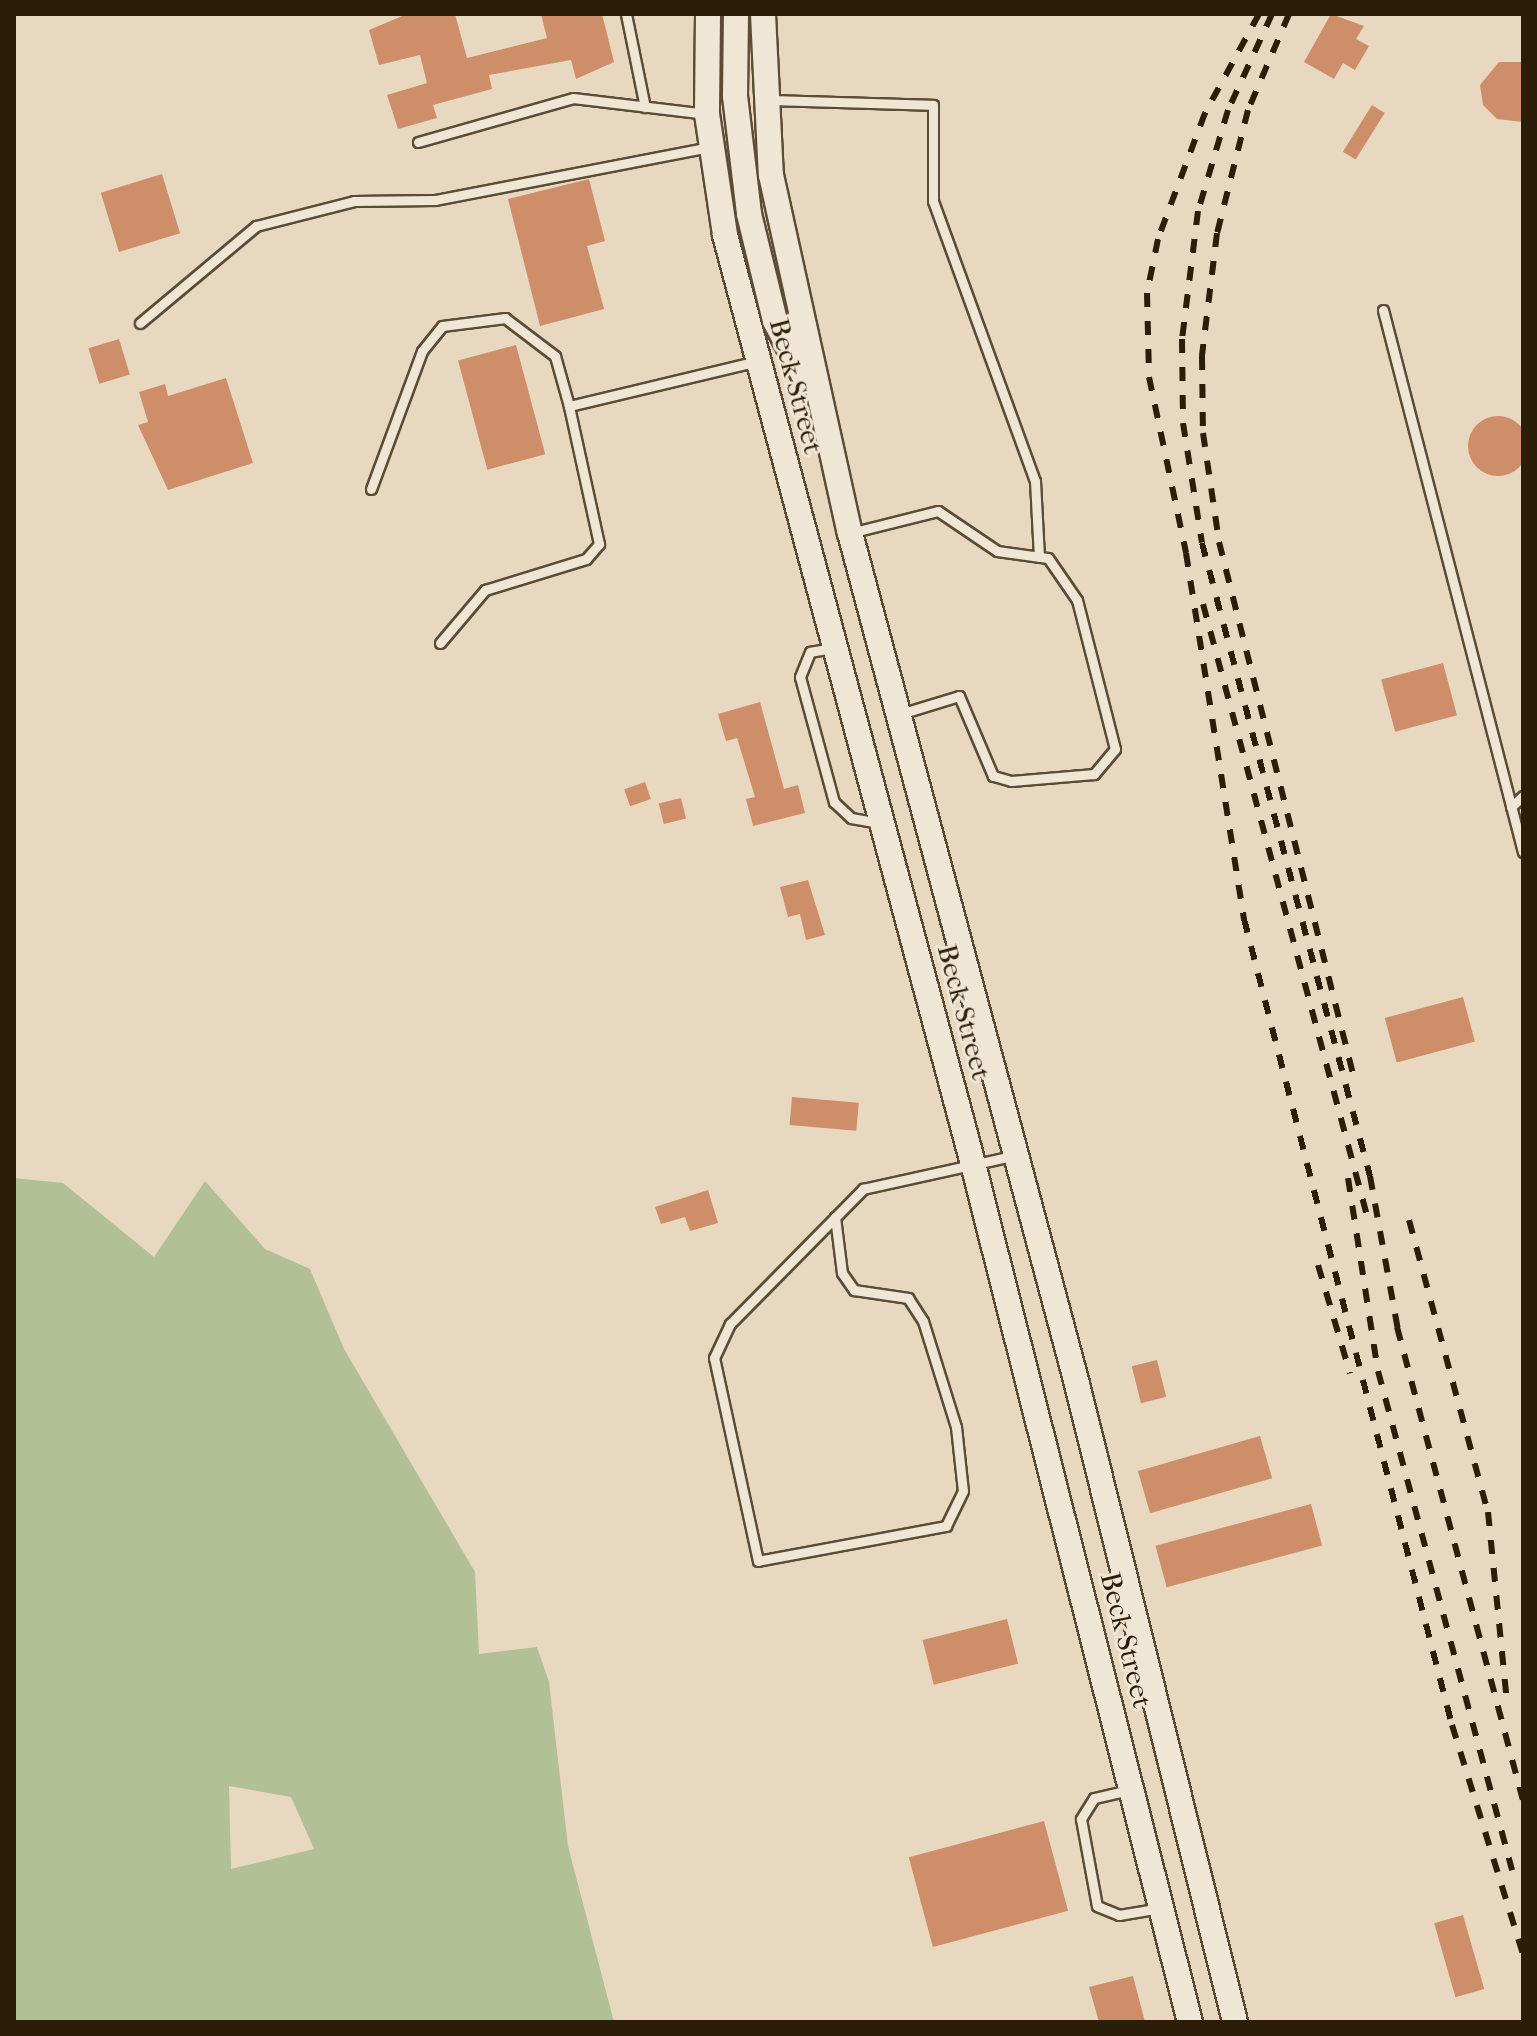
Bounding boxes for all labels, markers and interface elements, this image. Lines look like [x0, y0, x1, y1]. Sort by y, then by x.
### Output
street label: Beck Street [762, 315, 830, 457]
street label: Beck Street [930, 941, 998, 1083]
street label: Beck Street [1093, 1569, 1159, 1711]

